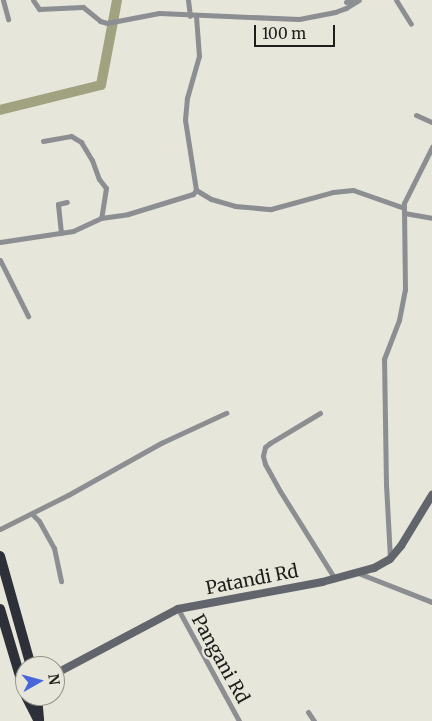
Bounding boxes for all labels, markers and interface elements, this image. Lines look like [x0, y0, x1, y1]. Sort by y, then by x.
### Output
scale bar [257, 15, 338, 47]
text: 100 m [262, 24, 306, 43]
street label: Patandi Rd [204, 560, 300, 600]
street label: Pangani Rd [187, 611, 253, 707]
north arrow [15, 656, 65, 706]
text: N [44, 673, 64, 686]

